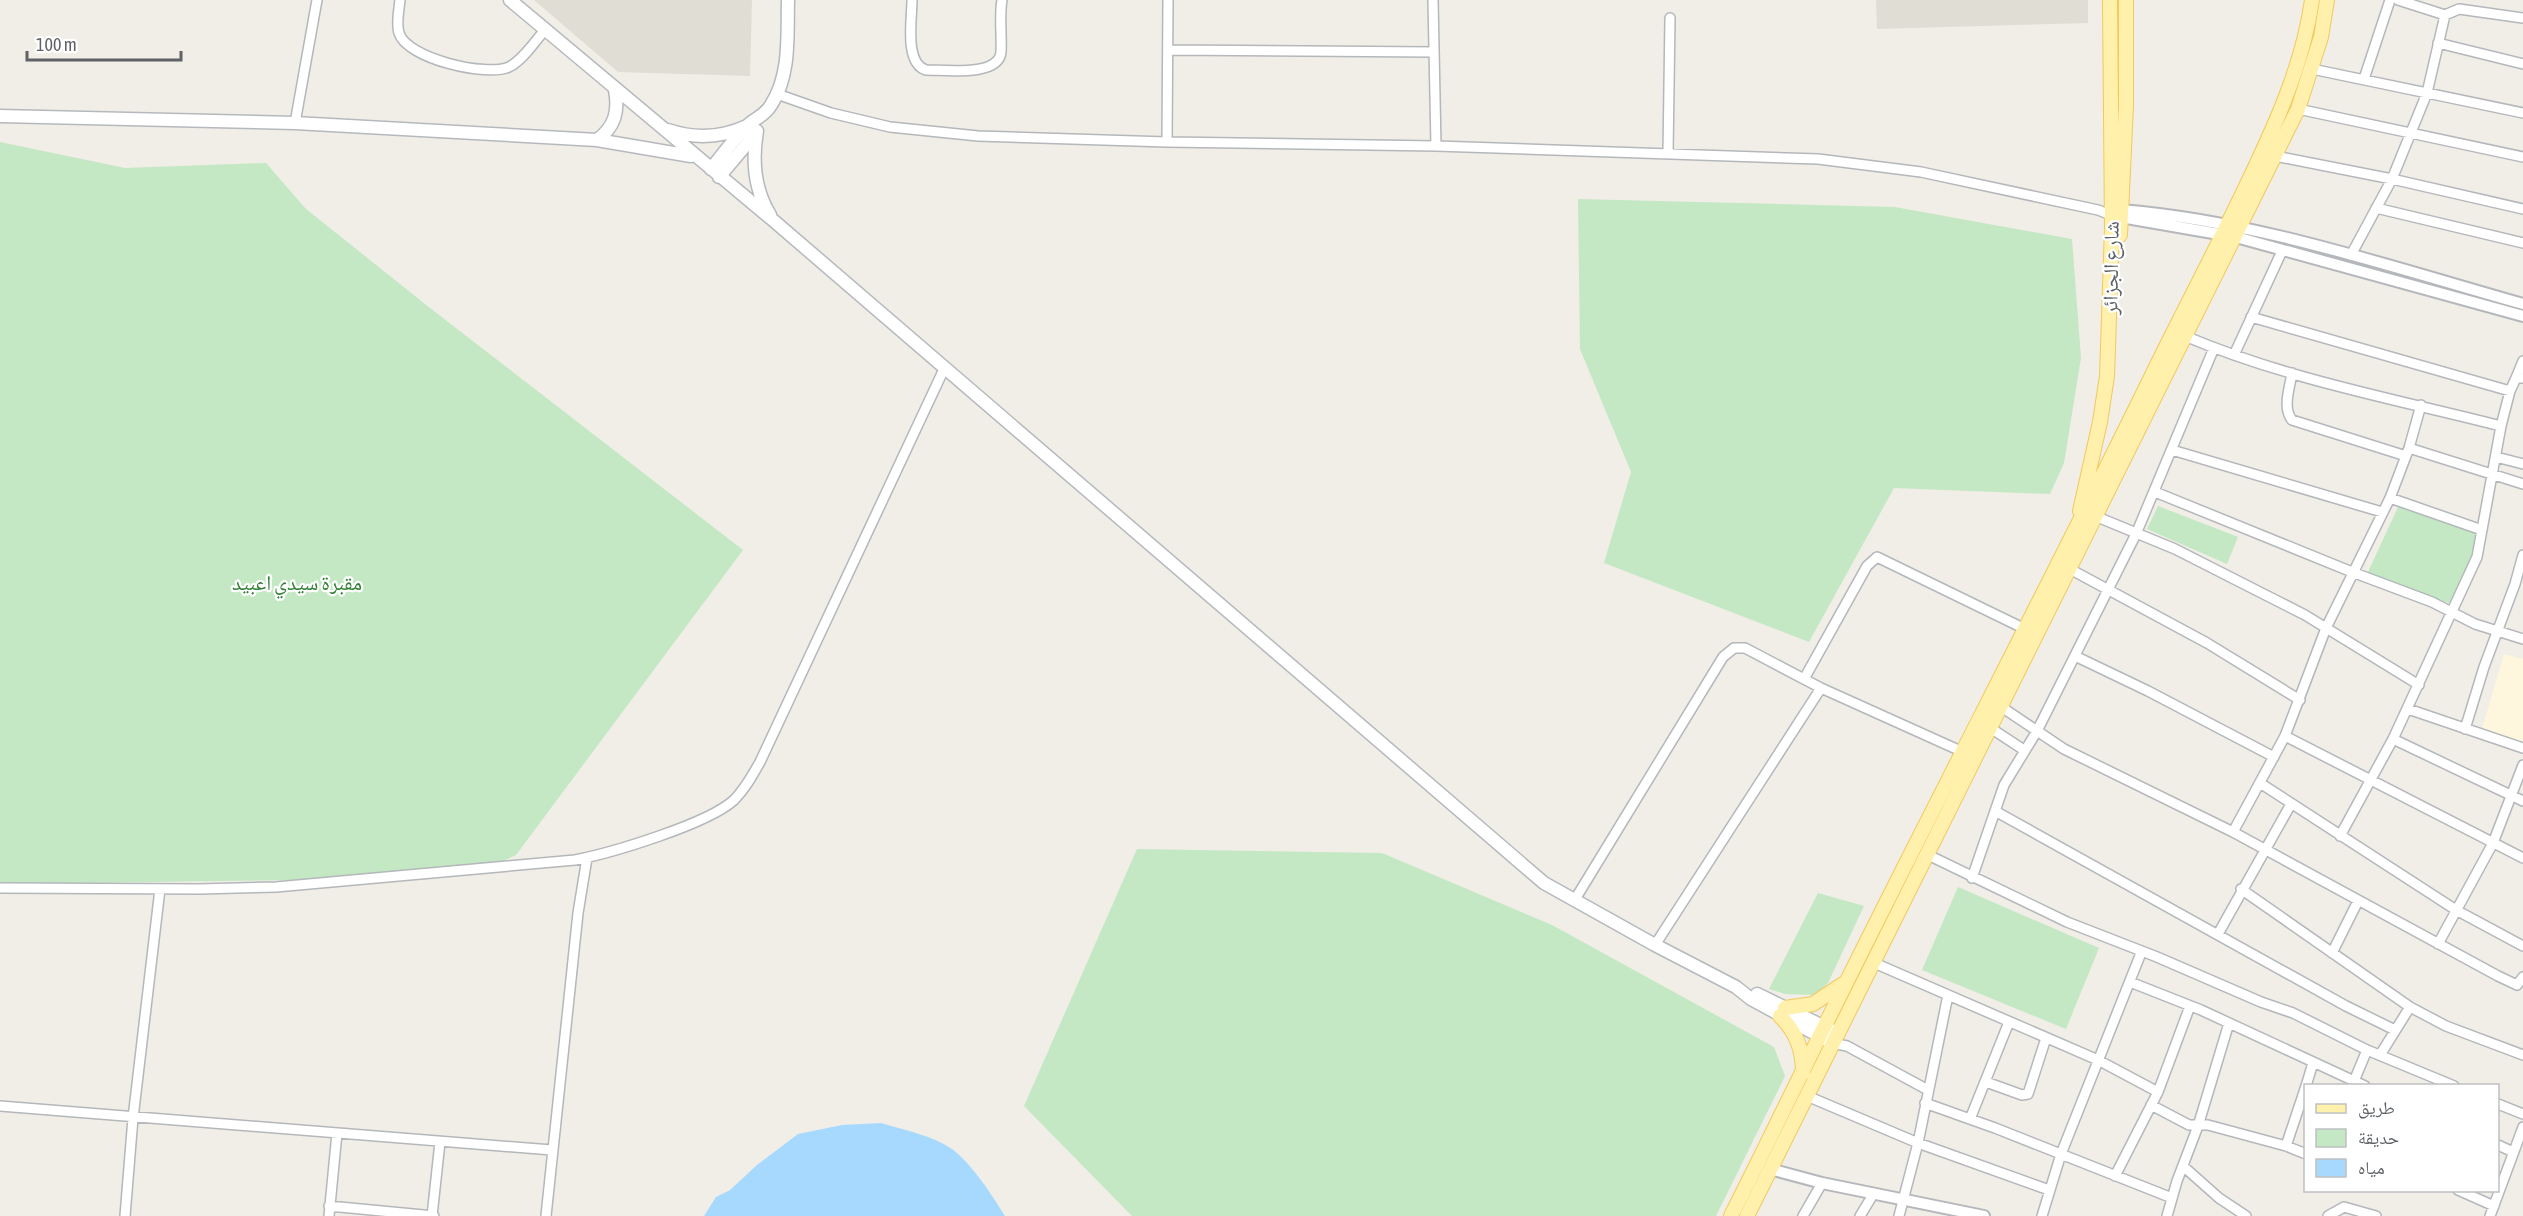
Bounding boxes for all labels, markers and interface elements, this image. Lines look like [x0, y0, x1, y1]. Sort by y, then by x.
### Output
scale bar [27, 24, 182, 62]
text: 100 m [36, 34, 77, 55]
street label: شارع الجزائر [2097, 221, 2125, 316]
park label: مقبرة سيدي اعبيد [232, 570, 362, 599]
legend [2304, 1084, 2499, 1192]
text: طريق [2358, 1097, 2395, 1119]
text: حديقة [2358, 1127, 2399, 1148]
text: مياه [2358, 1157, 2385, 1178]

